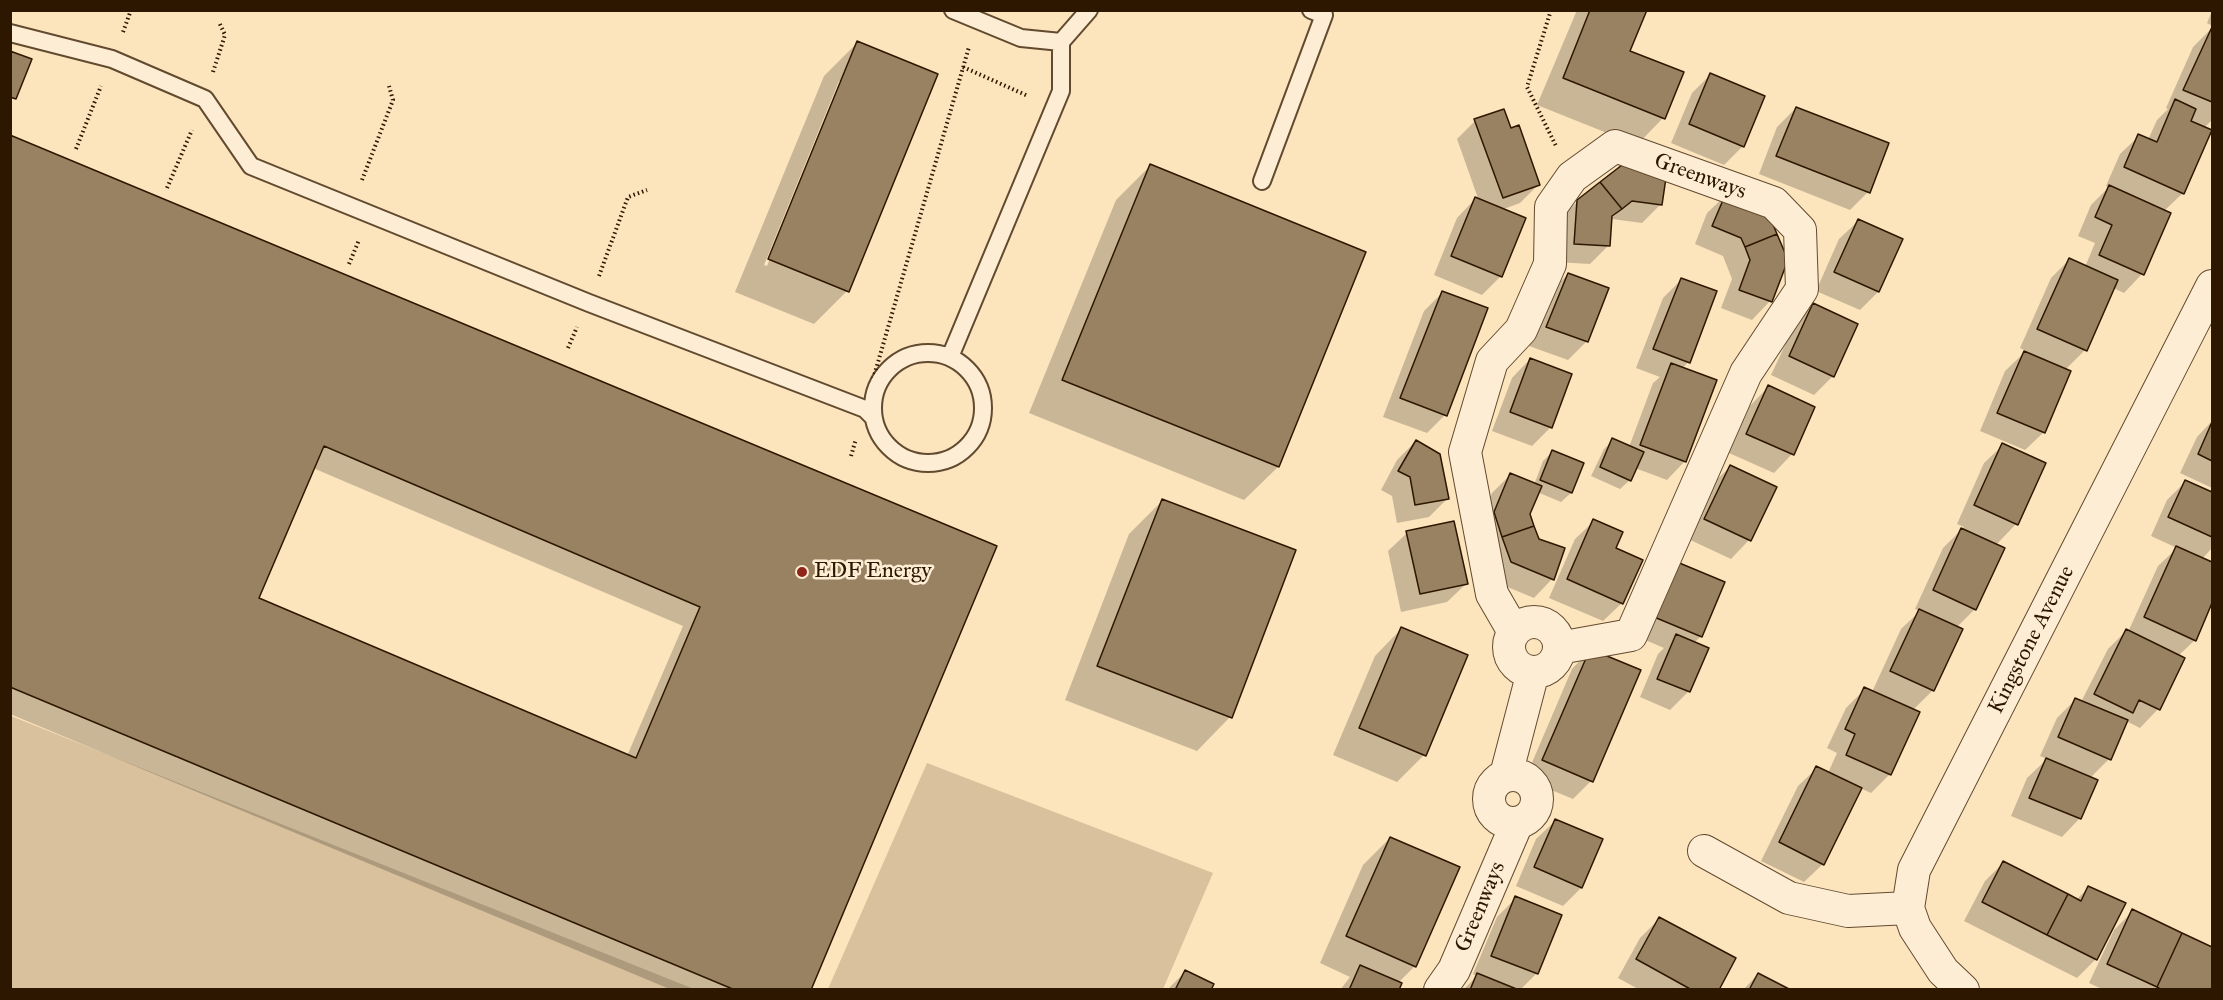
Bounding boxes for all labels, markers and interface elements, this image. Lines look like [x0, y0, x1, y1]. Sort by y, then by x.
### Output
street label: Greenways [1650, 148, 1750, 206]
place label: EDF Energy [814, 559, 932, 585]
street label: Kingstone Avenue [1983, 562, 2081, 718]
marker: EDF Energy [795, 565, 809, 579]
street label: Greenways [1450, 858, 1512, 956]

